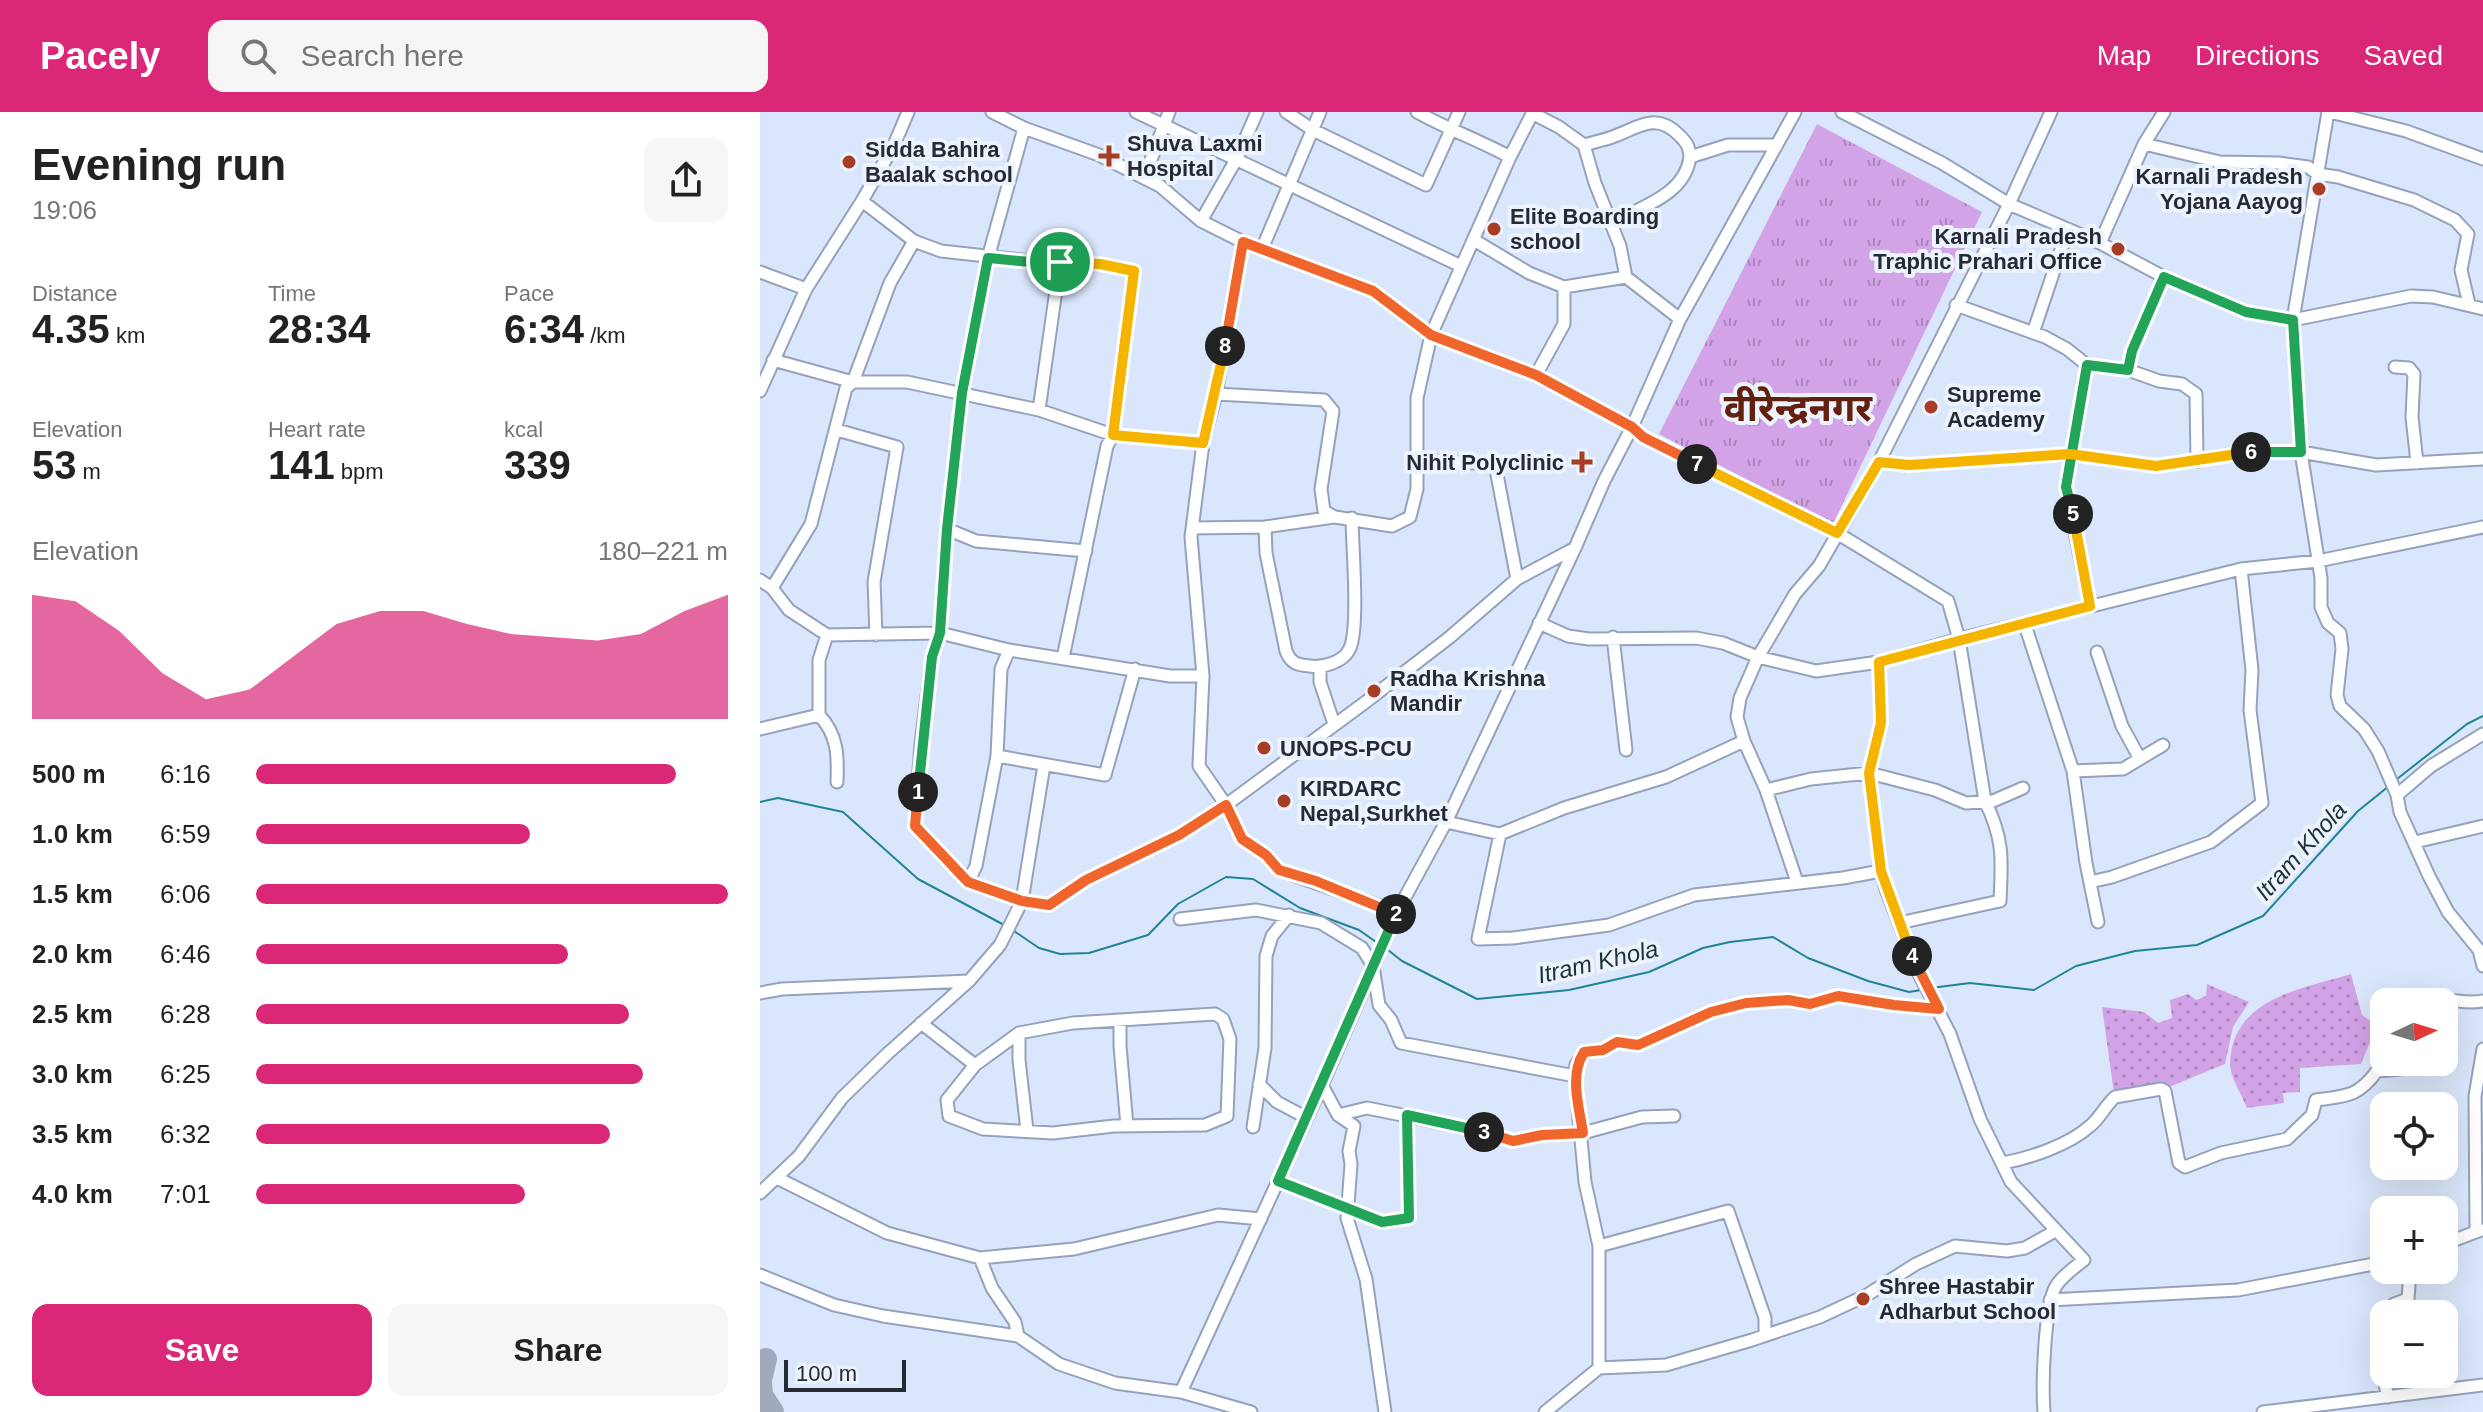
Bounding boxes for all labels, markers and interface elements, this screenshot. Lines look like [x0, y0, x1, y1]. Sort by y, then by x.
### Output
search box [208, 20, 768, 92]
icon: search [236, 34, 280, 78]
text: Pacely [40, 35, 160, 77]
text: Search here [300, 39, 464, 72]
text: Map [2097, 40, 2151, 71]
text: Directions [2195, 40, 2320, 71]
text: Saved [2364, 40, 2443, 71]
place label: Shuva Laxmi Hospital [1127, 131, 1263, 181]
place label: Sidda Bahira Baalak school [865, 137, 1013, 187]
button: share [644, 138, 728, 222]
text: Evening run [32, 140, 286, 189]
marker: Shuva Laxmi Hospital [1098, 145, 1120, 167]
marker: Sidda Bahira Baalak school [840, 153, 858, 171]
place label: Karnali Pradesh Yojana Aayog [2135, 164, 2303, 214]
marker: Karnali Pradesh Yojana Aayog [2310, 180, 2328, 198]
text: 19:06 [32, 195, 97, 225]
place label: Elite Boarding school [1510, 204, 1659, 254]
marker: Elite Boarding school [1485, 220, 1503, 238]
place label: Karnali Pradesh Traphic Prahari Office [1873, 224, 2102, 274]
pin [1026, 228, 1094, 296]
icon: arrive [1038, 240, 1082, 284]
marker: Karnali Pradesh Traphic Prahari Office [2109, 240, 2127, 258]
text: Distance [32, 281, 118, 306]
text: Time [268, 281, 316, 306]
text: Pace [504, 281, 554, 306]
text: 4.35 [32, 307, 110, 351]
text: 28:34 [268, 307, 370, 351]
text: 6:34 [504, 307, 584, 351]
text: km [110, 323, 145, 348]
text: /km [584, 323, 626, 348]
pin: 8 [1205, 326, 1245, 366]
text: 8 [1219, 333, 1231, 358]
place label: Supreme Academy [1947, 382, 2046, 432]
district label: वीरेन्द्रनगर [1724, 386, 1873, 429]
marker: Supreme Academy [1922, 398, 1940, 416]
text: Elevation [32, 417, 123, 442]
text: Heart rate [268, 417, 366, 442]
text: kcal [504, 417, 543, 442]
pin: 6 [2231, 432, 2271, 472]
text: 6 [2245, 439, 2257, 464]
text: 53 [32, 443, 77, 487]
text: 141 [268, 443, 335, 487]
text: 339 [504, 443, 571, 487]
pin: 7 [1677, 444, 1717, 484]
place label: Nihit Polyclinic [1406, 450, 1564, 475]
marker: Nihit Polyclinic [1571, 451, 1593, 473]
text: 7 [1691, 451, 1703, 476]
text: m [77, 459, 101, 484]
text: bpm [335, 459, 384, 484]
pin: 5 [2053, 494, 2093, 534]
text: 5 [2067, 501, 2079, 526]
text: Elevation [32, 536, 139, 566]
text: 180–221 m [598, 536, 728, 566]
place label: Radha Krishna Mandir [1390, 666, 1546, 716]
marker: Radha Krishna Mandir [1365, 682, 1383, 700]
place label: UNOPS-PCU [1280, 736, 1412, 761]
marker: UNOPS-PCU [1255, 739, 1273, 757]
text: 500 m [32, 759, 106, 789]
text: 6:16 [160, 759, 211, 789]
pin: 1 [898, 772, 938, 812]
place label: KIRDARC Nepal,Surkhet [1300, 776, 1449, 826]
text: 1 [912, 779, 924, 804]
marker: KIRDARC Nepal,Surkhet [1275, 792, 1293, 810]
water label: Itram Khola [2250, 796, 2352, 905]
text: 1.0 km [32, 819, 113, 849]
text: 6:59 [160, 819, 211, 849]
text: 1.5 km [32, 879, 113, 909]
text: 6:06 [160, 879, 211, 909]
pin: 2 [1376, 894, 1416, 934]
text: 2 [1390, 901, 1402, 926]
water label: Itram Khola [1535, 935, 1661, 988]
pin: 4 [1892, 936, 1932, 976]
text: 2.0 km [32, 939, 113, 969]
text: 6:46 [160, 939, 211, 969]
text: 4 [1906, 943, 1918, 968]
north arrow [2370, 988, 2458, 1076]
map controls [2370, 988, 2458, 1388]
text: 2.5 km [32, 999, 113, 1029]
text: 6:28 [160, 999, 211, 1029]
text: 3.0 km [32, 1059, 113, 1089]
text: 6:25 [160, 1059, 211, 1089]
button: locate [2370, 1092, 2458, 1180]
pin: 3 [1464, 1112, 1504, 1152]
text: 3.5 km [32, 1119, 113, 1149]
text: 6:32 [160, 1119, 211, 1149]
text: 3 [1478, 1119, 1490, 1144]
text: 4.0 km [32, 1179, 113, 1209]
text: 7:01 [160, 1179, 211, 1209]
button: + [2370, 1196, 2458, 1284]
place label: Shree Hastabir Adharbut School [1879, 1274, 2056, 1324]
marker: Shree Hastabir Adharbut School [1854, 1290, 1872, 1308]
button: − [2370, 1300, 2458, 1388]
button: Save [32, 1304, 372, 1396]
button: Share [388, 1304, 728, 1396]
scale bar [784, 1356, 906, 1392]
text: 100 m [796, 1361, 857, 1386]

